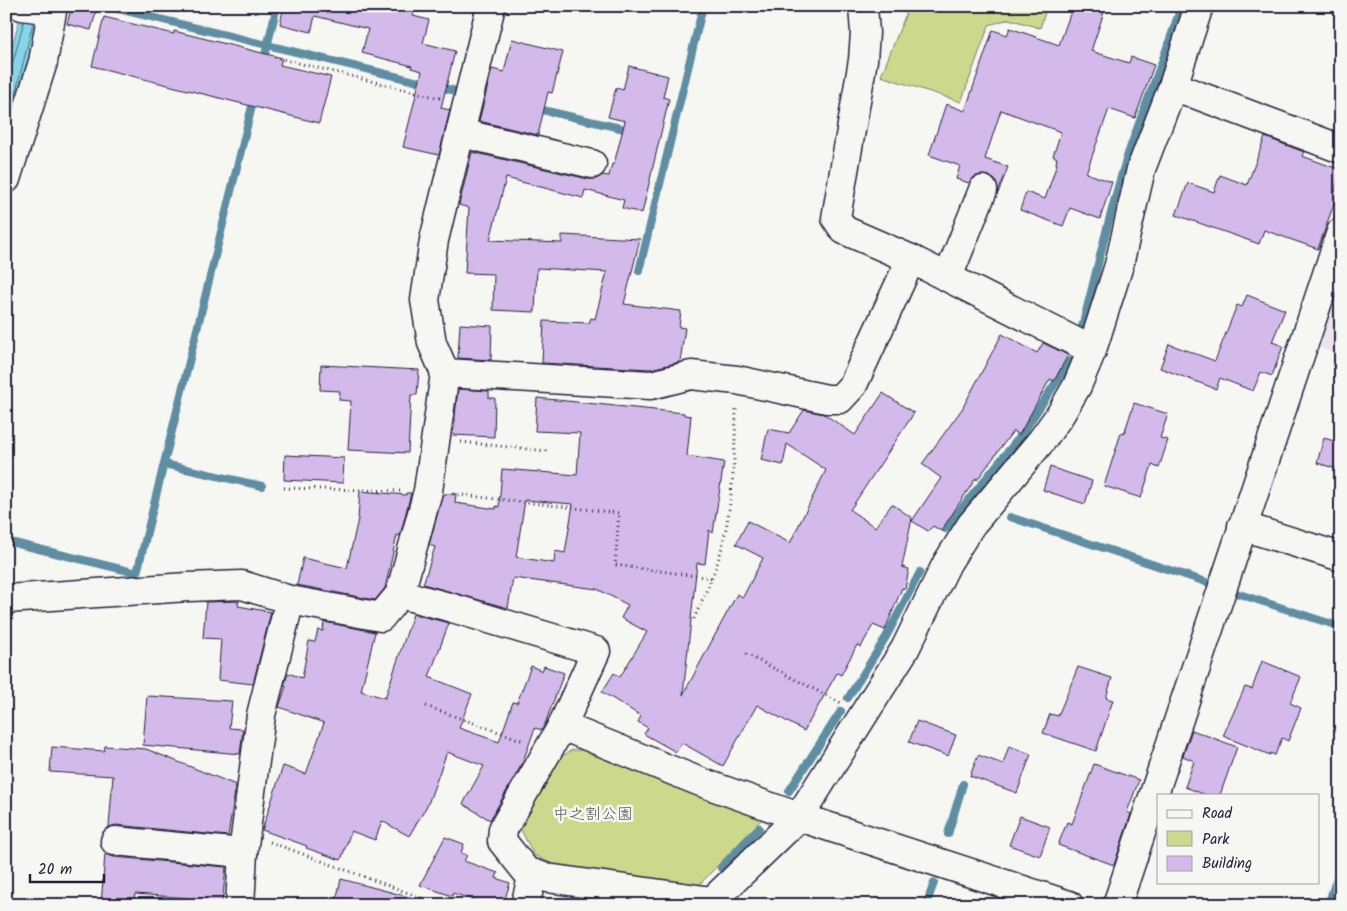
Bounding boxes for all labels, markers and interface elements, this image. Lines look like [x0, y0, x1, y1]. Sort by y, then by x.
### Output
legend [1157, 794, 1320, 884]
park label: 中之割公園 [553, 802, 633, 827]
text: Road [1202, 802, 1233, 826]
text: Park [1202, 828, 1230, 852]
scale bar [30, 851, 104, 883]
text: Building [1202, 852, 1252, 876]
text: 20 m [38, 858, 72, 882]

